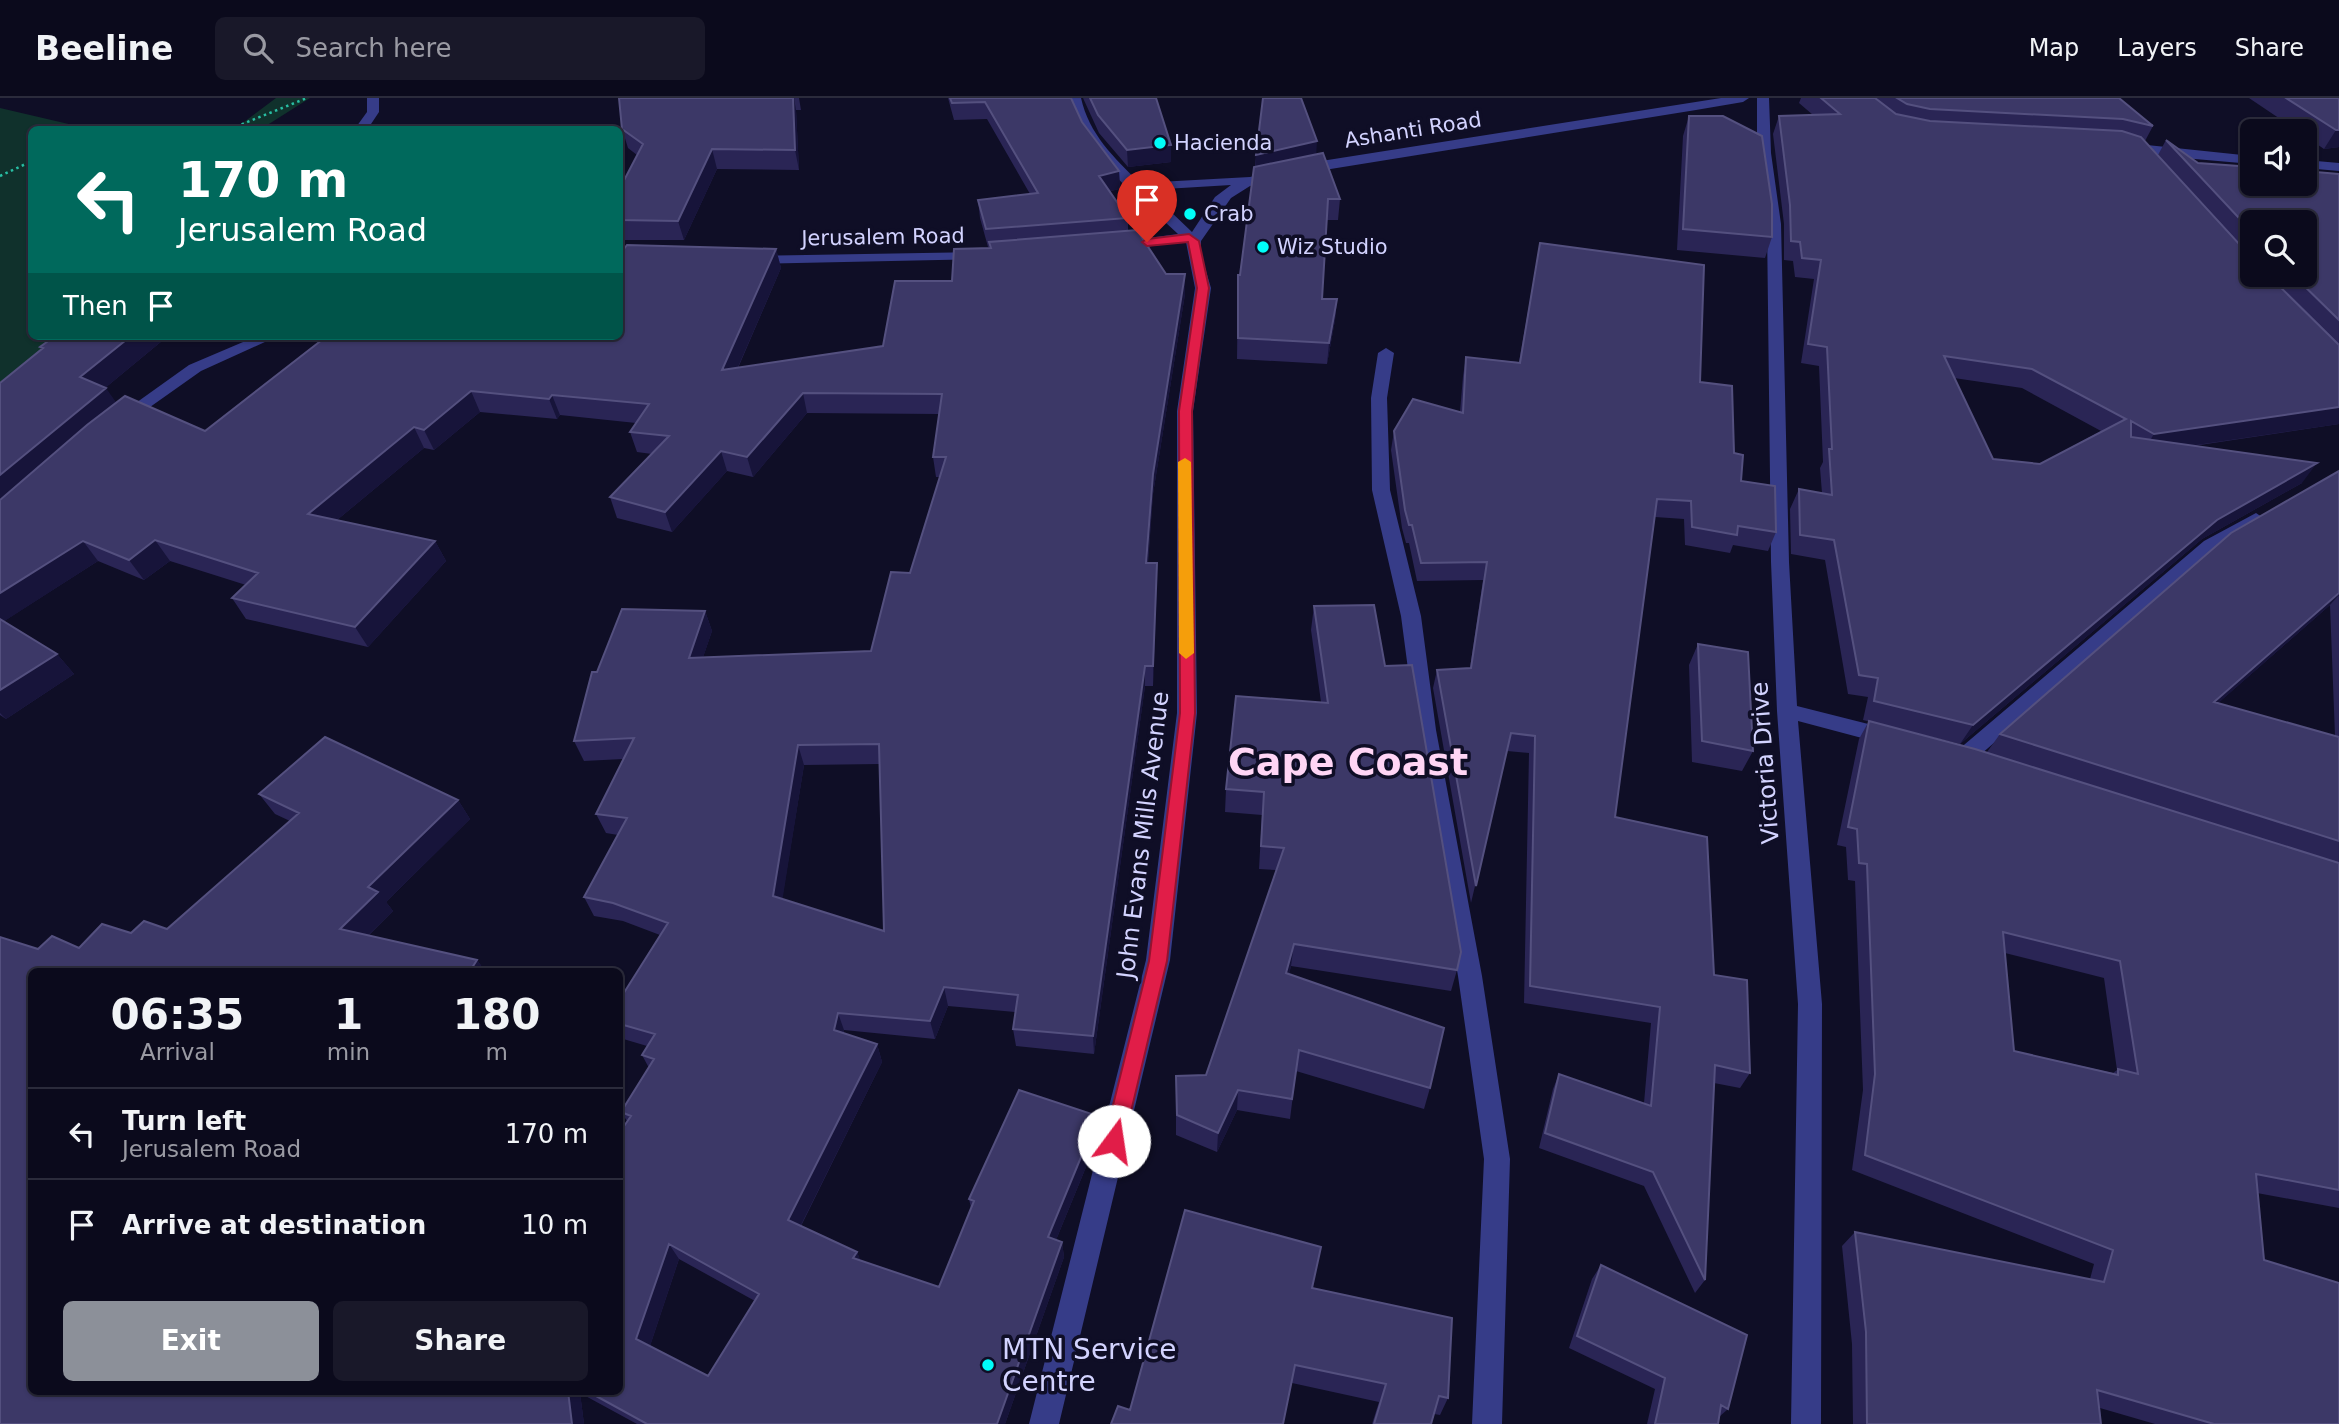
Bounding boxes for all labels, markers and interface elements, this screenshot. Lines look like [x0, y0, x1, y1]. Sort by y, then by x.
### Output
search box [215, 17, 705, 80]
text: Beeline [35, 29, 173, 68]
icon: search [239, 29, 277, 67]
text: Search here [295, 33, 452, 63]
text: Map [2029, 34, 2079, 62]
text: Layers [2117, 34, 2197, 62]
text: Share [2235, 34, 2304, 62]
street label: Ashanti Road [1343, 107, 1483, 153]
map controls [2240, 119, 2317, 287]
button: sound [2240, 119, 2317, 196]
place label: Hacienda [1174, 131, 1272, 155]
marker: Hacienda [1152, 135, 1168, 151]
text: 170 m [178, 152, 348, 209]
icon: left [63, 154, 154, 245]
pin [1117, 170, 1177, 242]
icon: arrive [1128, 181, 1166, 219]
place label: Crab [1204, 202, 1254, 226]
marker: Crab [1182, 206, 1198, 222]
button: search [2240, 210, 2317, 287]
text: Jerusalem Road [178, 211, 427, 249]
street label: Jerusalem Road [799, 224, 965, 250]
place label: Wiz Studio [1277, 235, 1388, 259]
marker: Wiz Studio [1255, 239, 1271, 255]
icon: arrive [142, 287, 180, 325]
text: Then [63, 291, 128, 321]
street label: Victoria Drive [1745, 681, 1785, 845]
street label: John Evans Mills Avenue [1111, 690, 1175, 982]
district label: Cape Coast [1228, 740, 1468, 784]
text: 06:35 [111, 990, 244, 1039]
text: 1 [334, 990, 363, 1039]
text: 180 [453, 990, 540, 1039]
text: Arrival [140, 1039, 215, 1065]
text: min [327, 1039, 370, 1065]
text: m [485, 1039, 508, 1065]
position arrow [1077, 1104, 1151, 1178]
text: Turn left [122, 1106, 246, 1136]
icon: left [63, 1115, 101, 1153]
text: 170 m [505, 1119, 588, 1149]
text: Jerusalem Road [122, 1136, 301, 1162]
icon: arrive [63, 1206, 101, 1244]
text: Arrive at destination [122, 1210, 426, 1240]
text: 10 m [521, 1210, 588, 1240]
button: Exit [63, 1301, 319, 1381]
button: Share [333, 1301, 588, 1381]
place label: MTN Service Centre [1002, 1333, 1177, 1398]
marker: MTN Service Centre [980, 1357, 996, 1373]

